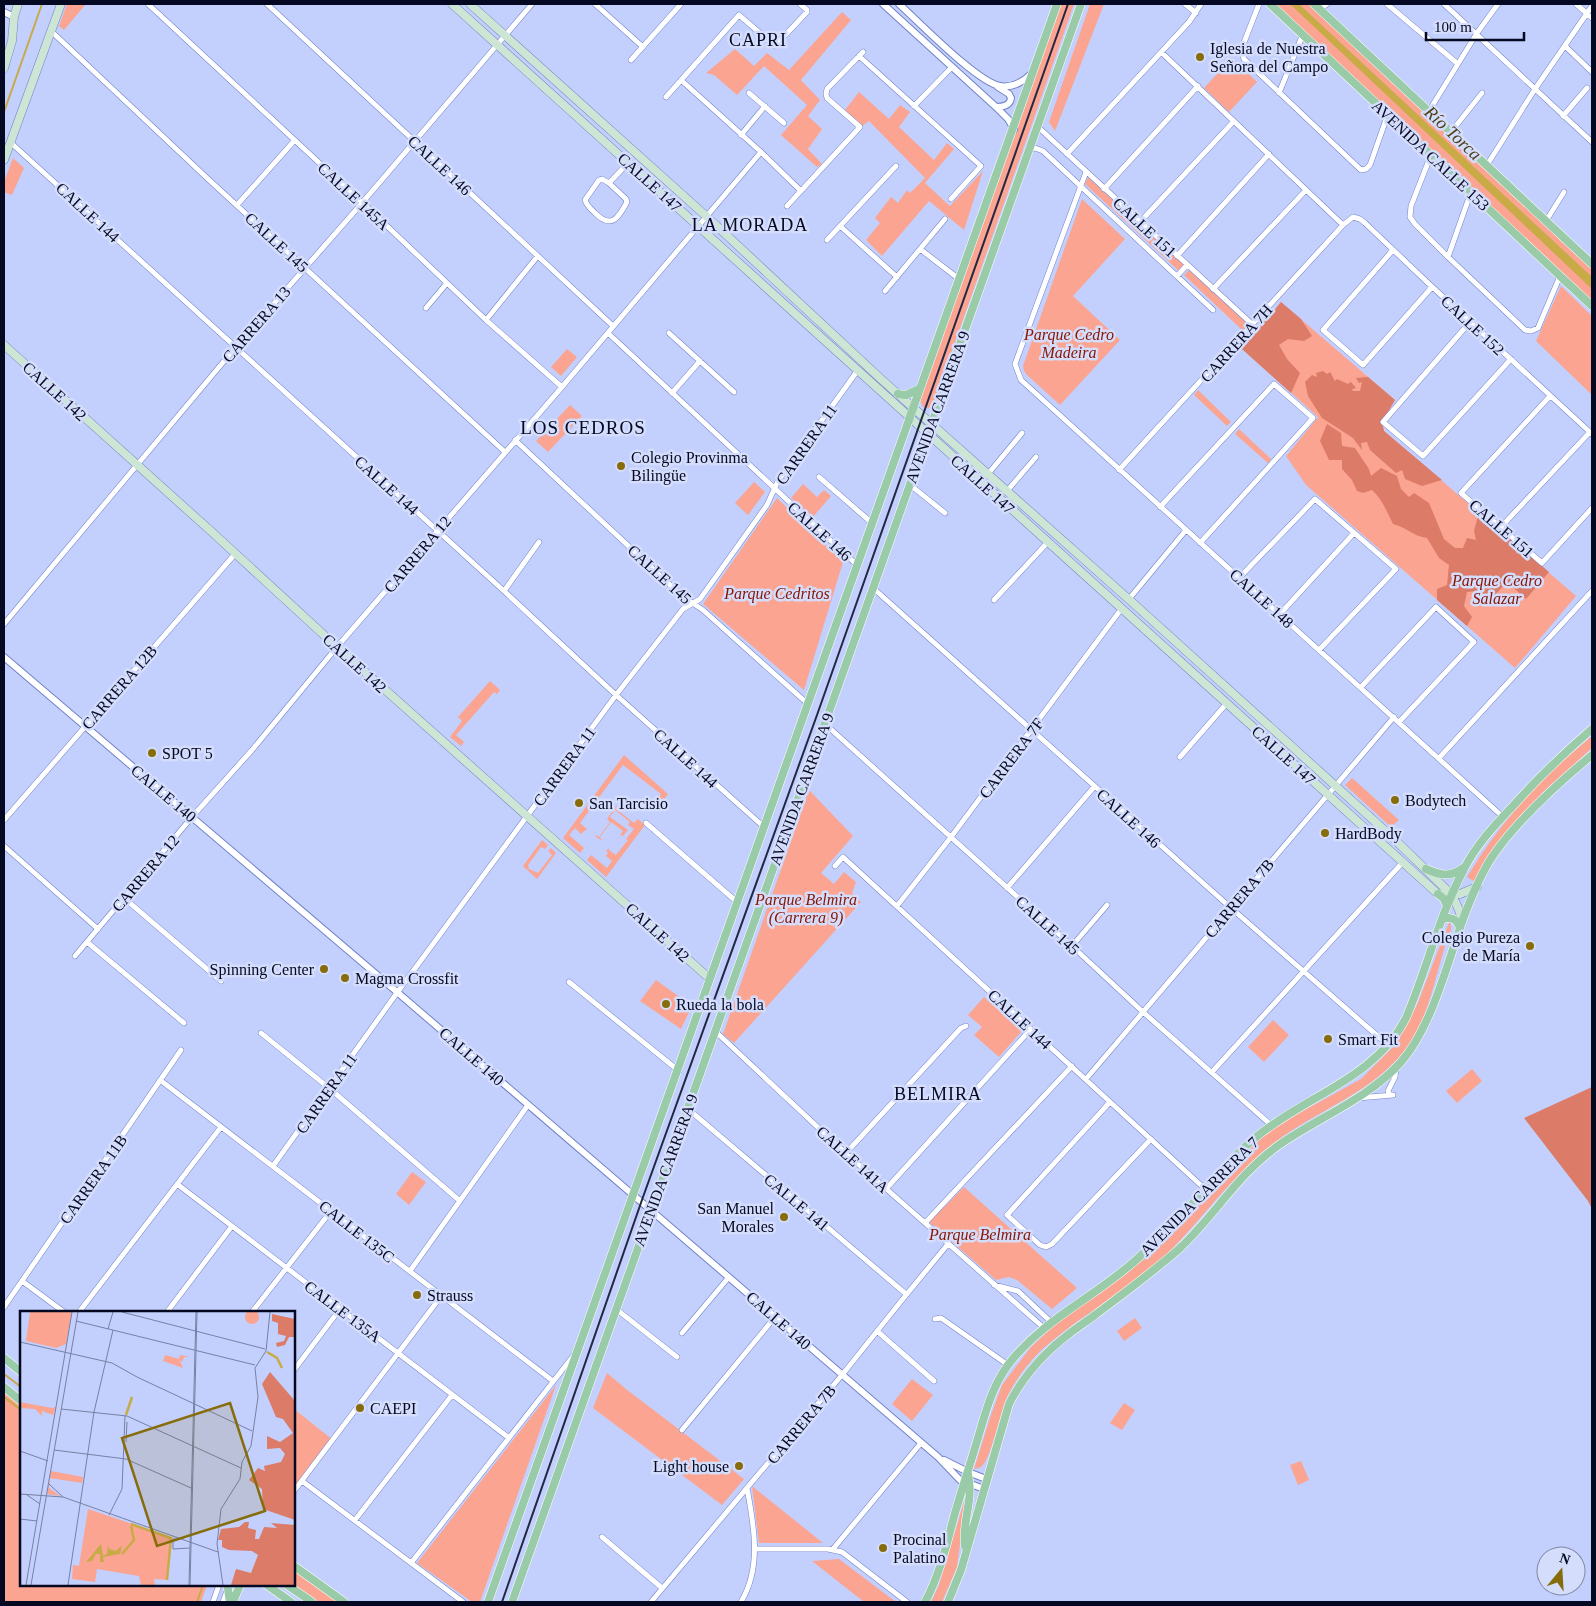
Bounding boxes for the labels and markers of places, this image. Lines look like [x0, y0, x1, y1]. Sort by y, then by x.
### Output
place label: Iglesia de Nuestra Señora del Campo [1210, 40, 1328, 76]
marker: Iglesia de Nuestra Señora del Campo [1194, 51, 1206, 63]
place label: Colegio Provinma Bilingüe [631, 449, 748, 485]
marker: Colegio Provinma Bilingüe [615, 460, 627, 472]
place label: SPOT 5 [162, 745, 213, 762]
marker: SPOT 5 [146, 747, 158, 759]
place label: Bodytech [1405, 792, 1466, 810]
marker: Bodytech [1389, 794, 1401, 806]
place label: San Tarcisio [589, 795, 668, 812]
marker: San Tarcisio [573, 797, 585, 809]
place label: HardBody [1335, 825, 1402, 843]
marker: HardBody [1319, 827, 1331, 839]
place label: Colegio Pureza de María [1422, 929, 1520, 964]
marker: Colegio Pureza de María [1524, 940, 1536, 952]
place label: Spinning Center [210, 961, 315, 979]
marker: Spinning Center [318, 963, 330, 975]
place label: Magma Crossfit [355, 970, 459, 988]
marker: Magma Crossfit [339, 972, 351, 984]
place label: Rueda la bola [676, 996, 764, 1013]
marker: Rueda la bola [660, 998, 672, 1010]
place label: Smart Fit [1338, 1031, 1399, 1048]
marker: Smart Fit [1322, 1033, 1334, 1045]
place label: San Manuel Morales [697, 1200, 775, 1235]
marker: San Manuel Morales [778, 1211, 790, 1223]
place label: Strauss [427, 1287, 473, 1304]
marker: Strauss [411, 1289, 423, 1301]
place label: CAEPI [370, 1400, 416, 1417]
marker: CAEPI [354, 1402, 366, 1414]
place label: Light house [653, 1458, 729, 1476]
marker: Light house [733, 1460, 745, 1472]
place label: Procinal Palatino [893, 1531, 947, 1566]
marker: Procinal Palatino [877, 1542, 889, 1554]

